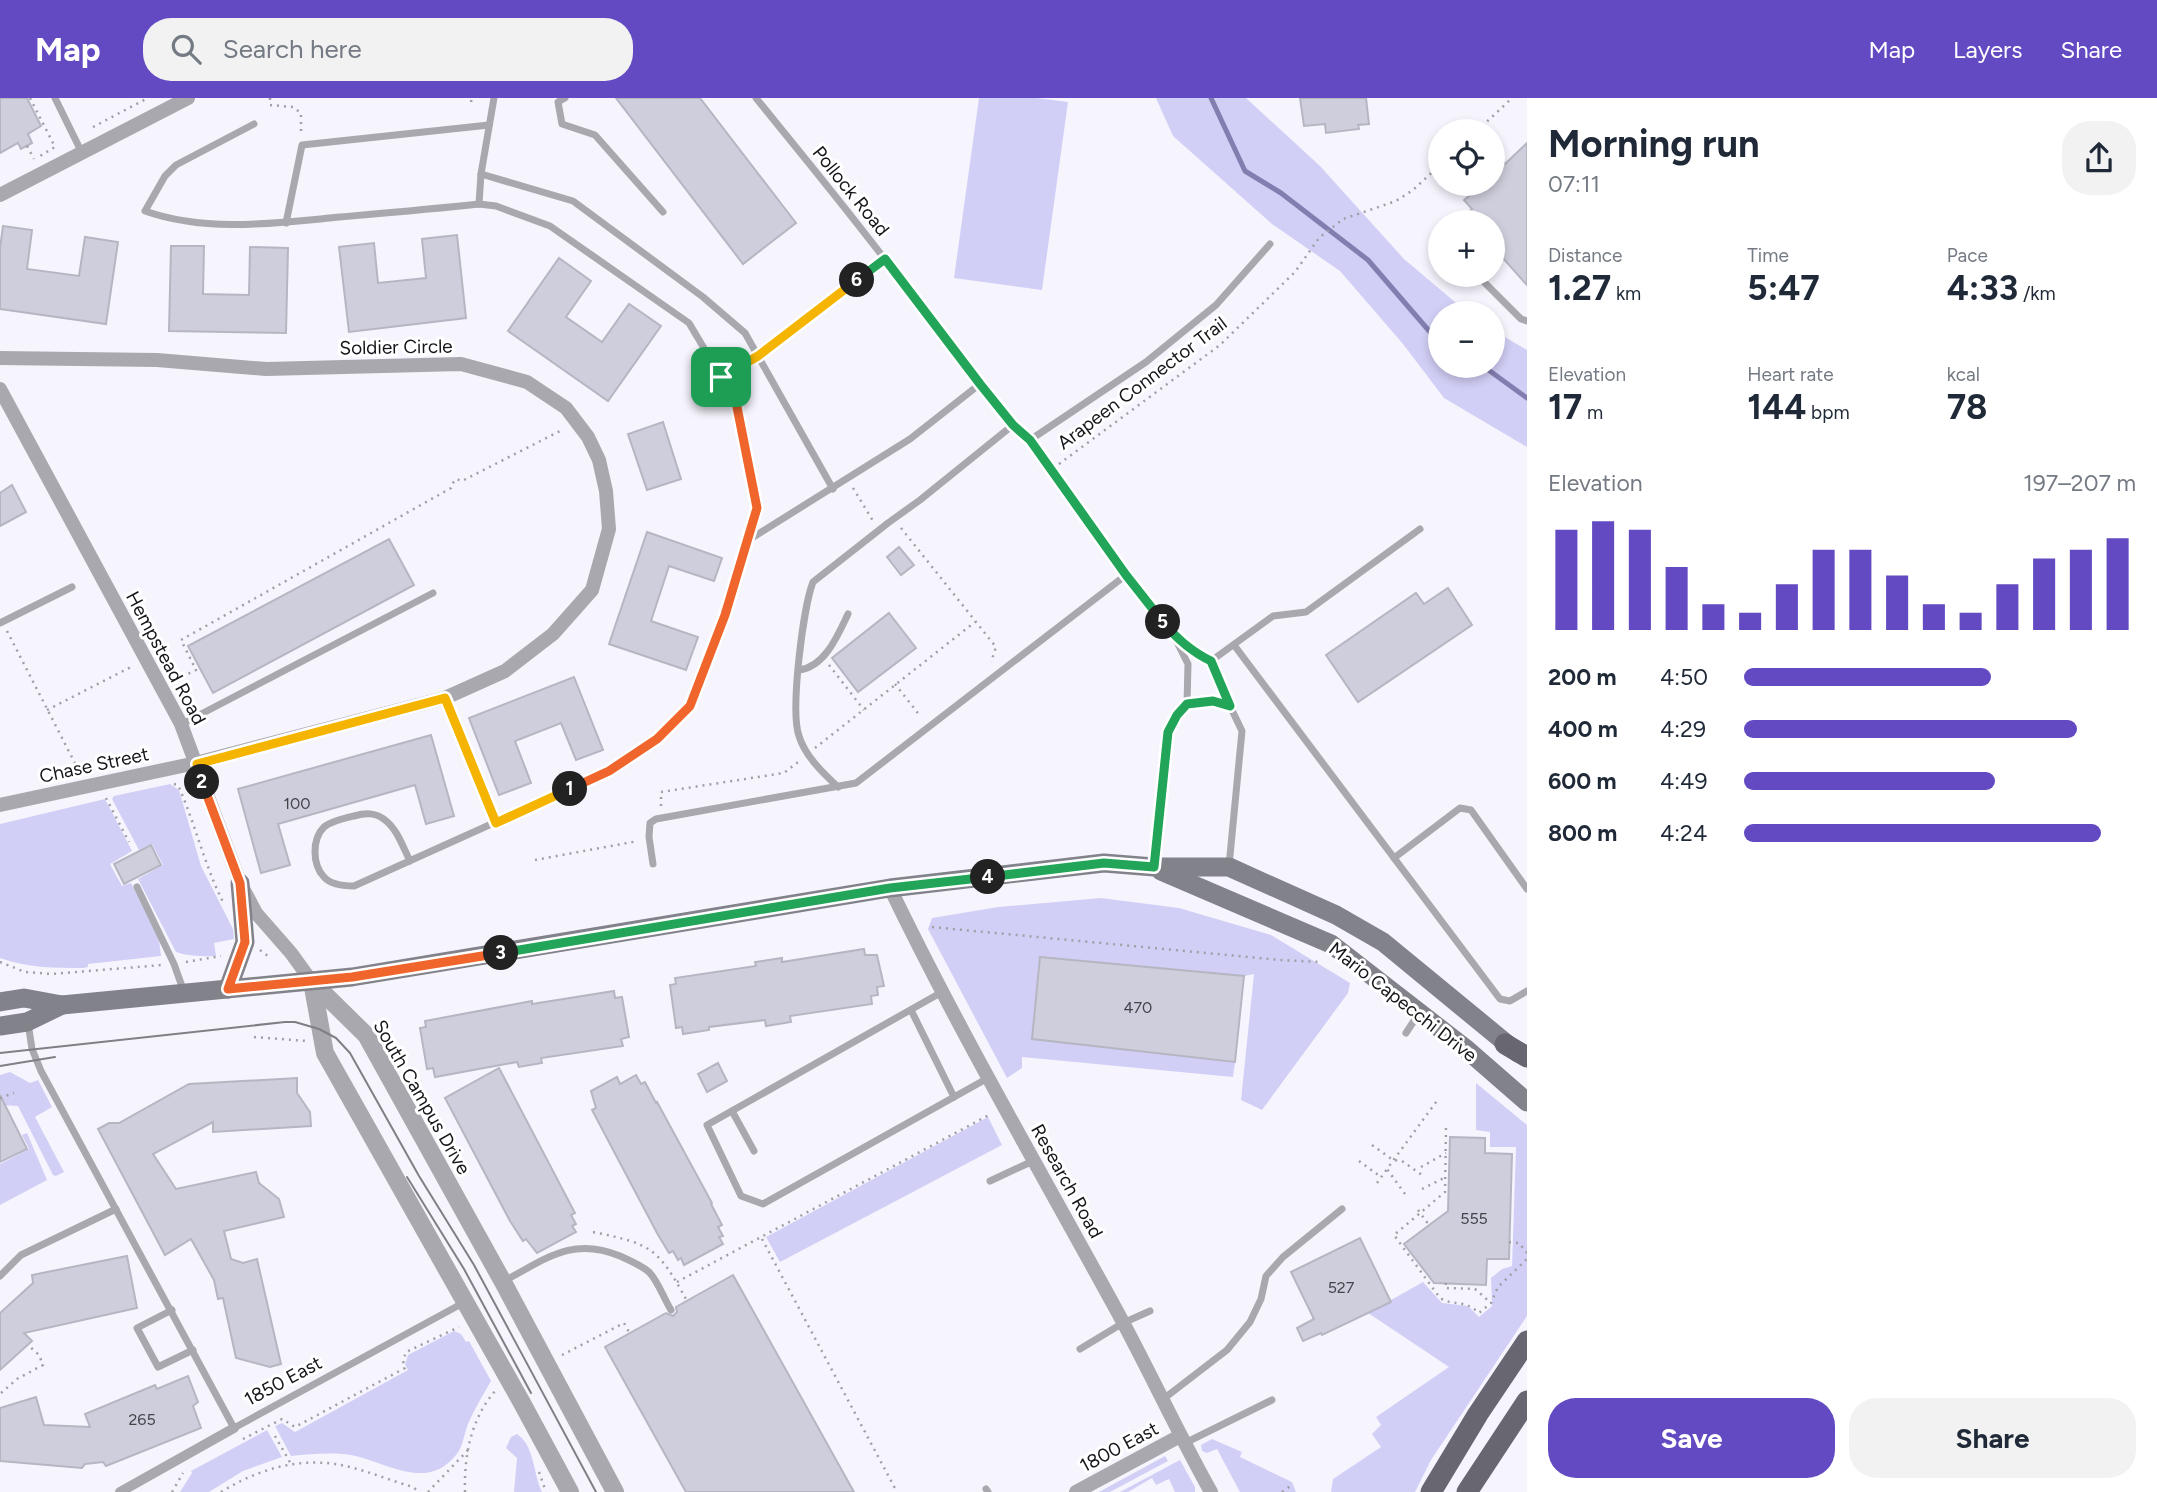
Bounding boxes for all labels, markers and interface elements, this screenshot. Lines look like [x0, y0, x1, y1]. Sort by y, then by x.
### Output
search box [143, 18, 633, 81]
text: Map [35, 30, 101, 69]
icon: search [167, 30, 205, 68]
text: Search here [223, 33, 362, 65]
text: Map [1868, 35, 1915, 64]
text: Layers [1953, 35, 2022, 64]
text: Share [2060, 35, 2122, 64]
map controls [1428, 119, 1505, 378]
button: locate [1428, 119, 1505, 196]
text: Morning run [1548, 121, 1760, 167]
button: share [2062, 121, 2136, 195]
street label: Pollock Road [808, 141, 894, 241]
text: 07:11 [1548, 170, 1600, 198]
button: + [1428, 210, 1505, 287]
text: Distance [1548, 244, 1622, 267]
text: Time [1747, 244, 1789, 267]
text: Pace [1947, 244, 1988, 267]
pin: 6 [840, 262, 874, 298]
text: 1.27 [1548, 267, 1611, 309]
text: 5:47 [1747, 267, 1820, 309]
text: 4:33 [1947, 267, 2018, 309]
text: 6 [851, 268, 862, 291]
text: km [1611, 282, 1641, 305]
text: /km [2018, 282, 2056, 305]
button: − [1428, 301, 1505, 378]
street label: Arapeen Connector Trail [1053, 312, 1231, 454]
street label: Soldier Circle [339, 335, 453, 359]
pin [691, 347, 751, 407]
icon: arrive [702, 358, 740, 396]
text: Elevation [1548, 363, 1626, 386]
text: Heart rate [1747, 363, 1834, 386]
text: kcal [1947, 363, 1980, 386]
text: 17 [1548, 386, 1582, 428]
text: 144 [1747, 386, 1806, 428]
text: 78 [1947, 386, 1988, 428]
text: m [1582, 401, 1603, 424]
text: bpm [1806, 401, 1850, 424]
text: Elevation [1548, 469, 1643, 497]
text: 197–207 m [2023, 469, 2136, 497]
street label: Hempstead Road [121, 587, 211, 729]
pin: 5 [1146, 604, 1180, 640]
text: 5 [1157, 610, 1168, 633]
text: 200 m [1548, 663, 1617, 691]
text: 4:50 [1660, 663, 1708, 691]
text: 400 m [1548, 715, 1618, 743]
text: 4:29 [1660, 715, 1706, 743]
street label: Chase Street [37, 742, 151, 788]
pin: 2 [184, 764, 220, 800]
text: 600 m [1548, 767, 1617, 795]
text: 4:49 [1660, 767, 1707, 795]
text: 2 [196, 770, 207, 793]
pin: 1 [552, 772, 588, 806]
text: 1 [565, 777, 574, 800]
house number: 100 [283, 794, 311, 813]
text: 800 m [1548, 819, 1617, 847]
text: 4:24 [1660, 819, 1707, 847]
pin: 4 [970, 860, 1006, 894]
text: 4 [981, 865, 994, 888]
pin: 3 [484, 936, 518, 970]
street label: Mario Capecchi Drive [1324, 937, 1482, 1067]
text: 3 [495, 941, 506, 964]
house number: 470 [1124, 998, 1152, 1017]
street label: South Campus Drive [368, 1016, 476, 1178]
street label: Research Road [1026, 1120, 1108, 1242]
house number: 555 [1460, 1209, 1488, 1228]
house number: 527 [1328, 1278, 1355, 1297]
street label: 1850 East [240, 1351, 326, 1411]
button: Save [1548, 1398, 1835, 1478]
button: Share [1849, 1398, 2136, 1478]
house number: 265 [128, 1410, 156, 1429]
street label: 1800 East [1076, 1417, 1162, 1477]

